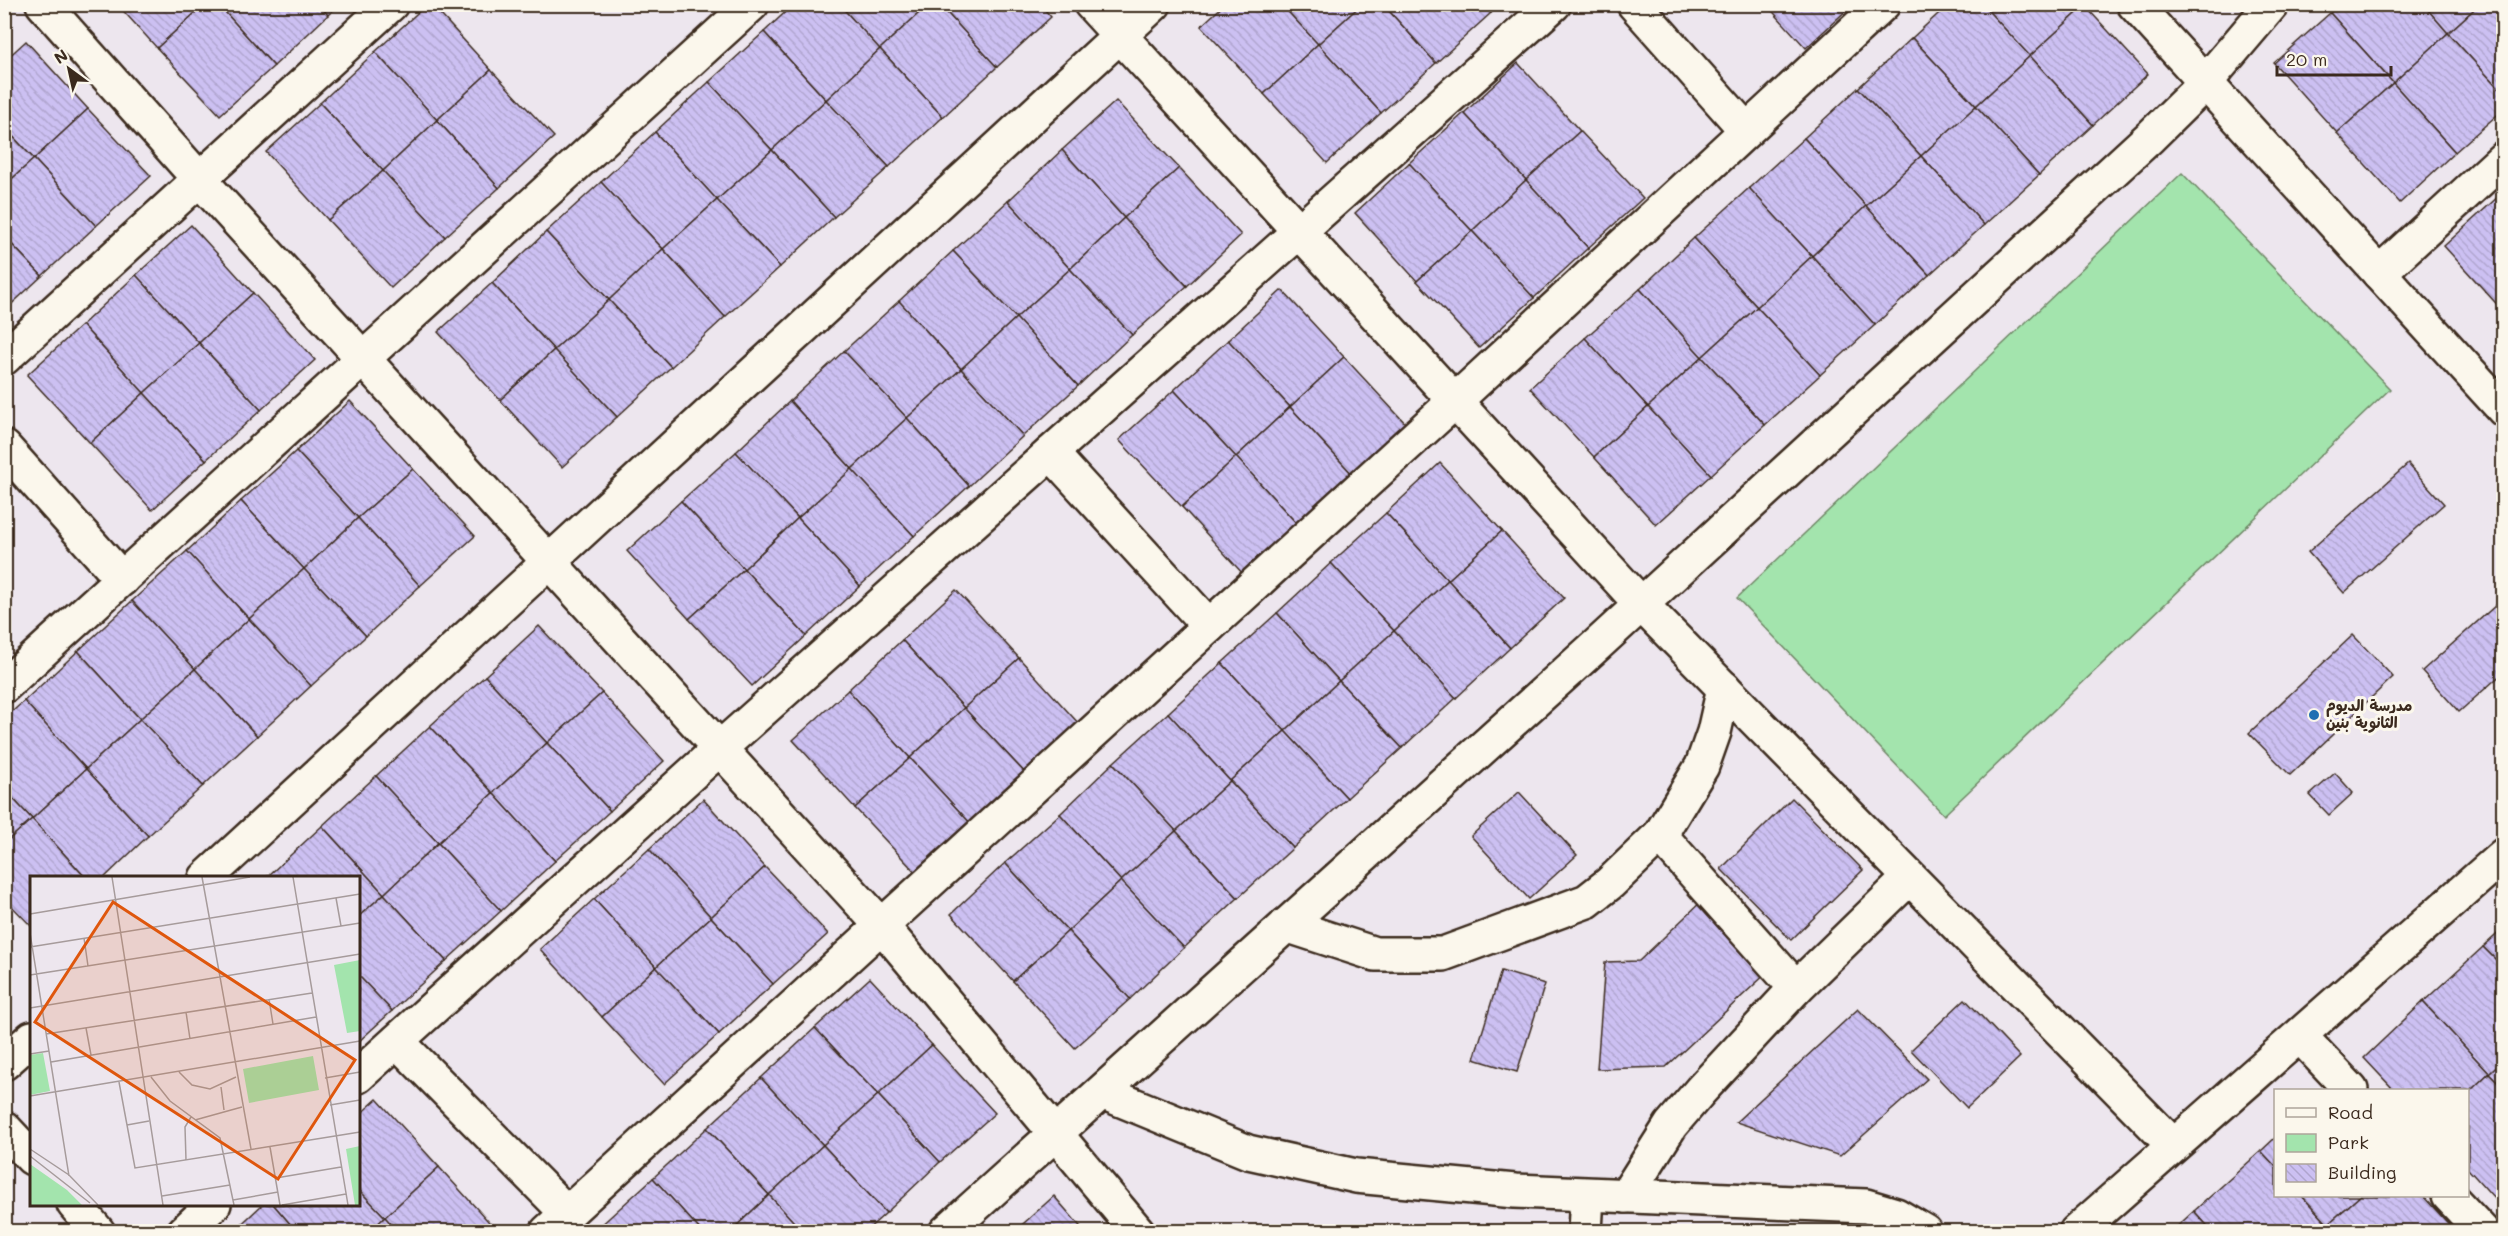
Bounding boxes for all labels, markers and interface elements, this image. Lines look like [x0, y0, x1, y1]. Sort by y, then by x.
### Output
north arrow [39, 39, 99, 99]
scale bar [2277, 39, 2391, 77]
text: N [50, 44, 71, 68]
text: 20 m [2286, 47, 2327, 71]
place label: مدرسة الديوم الثانوية بنين [2326, 695, 2412, 733]
marker: مدرسة الديوم الثانوية بنين [2307, 708, 2321, 722]
inset map [30, 876, 360, 1206]
legend [2274, 1089, 2469, 1197]
text: Road [2328, 1100, 2373, 1124]
text: Park [2328, 1130, 2369, 1154]
text: Building [2328, 1160, 2396, 1184]

